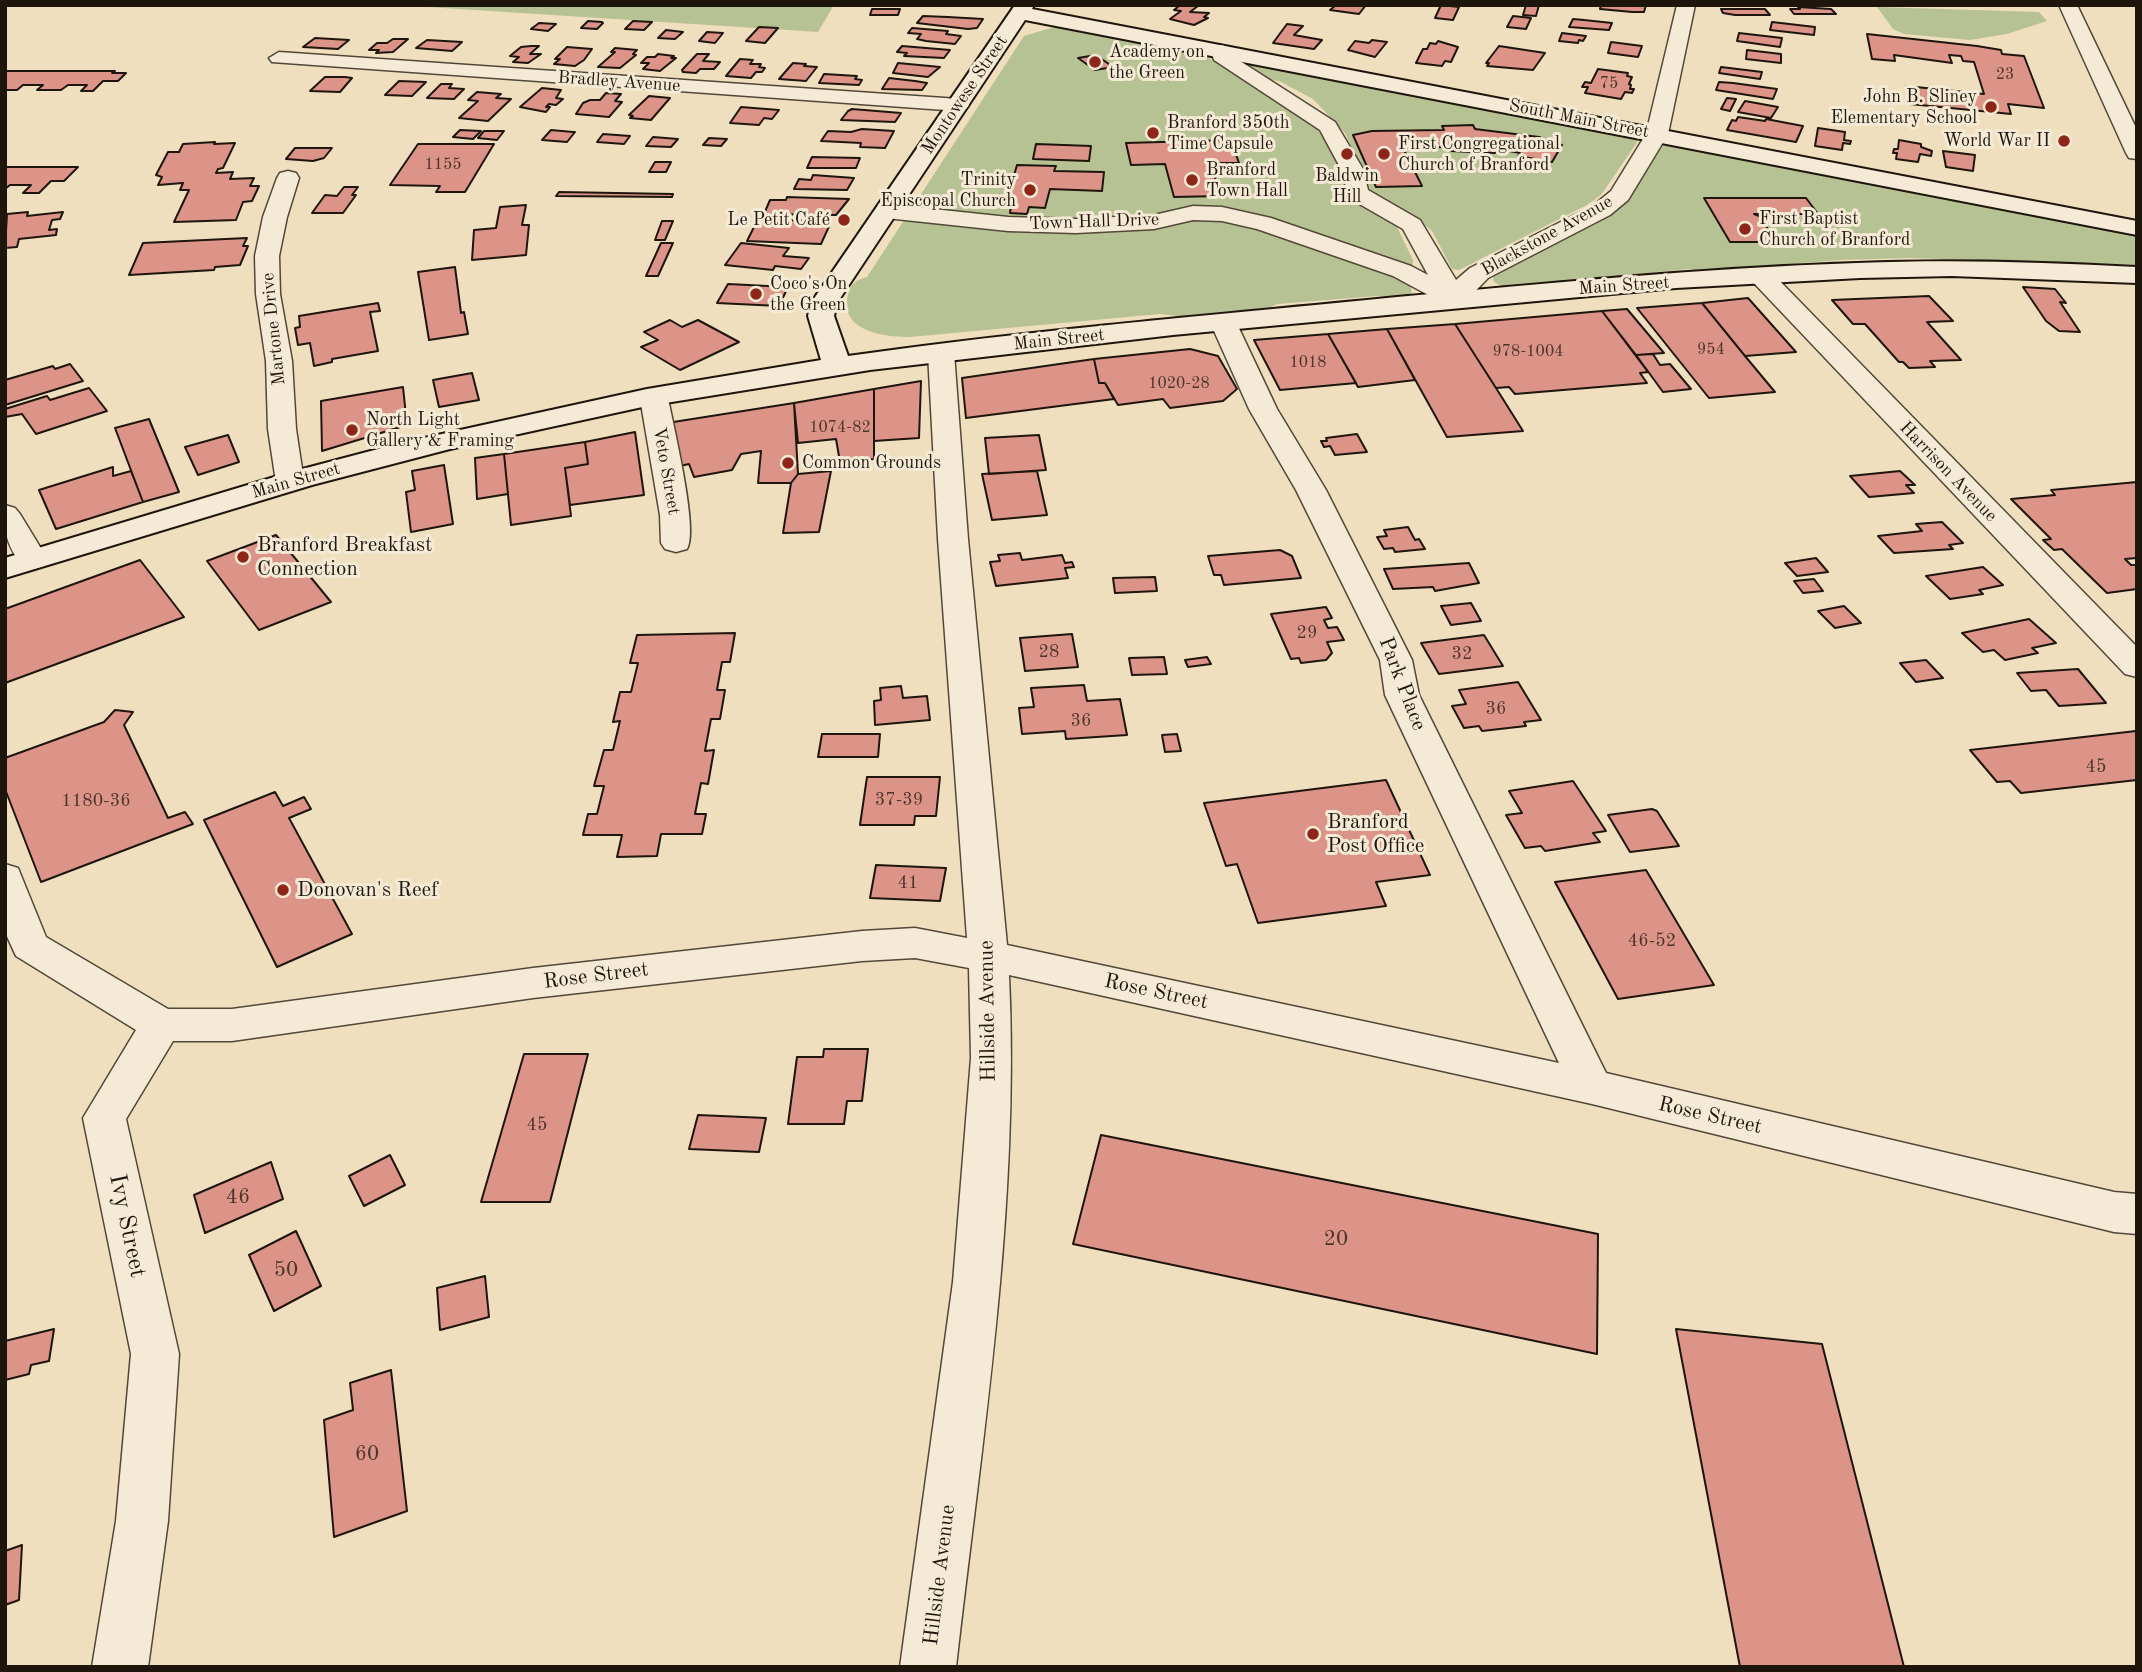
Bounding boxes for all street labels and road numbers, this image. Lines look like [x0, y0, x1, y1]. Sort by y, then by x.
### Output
street label: Montowese Street [917, 31, 1013, 159]
street label: Bradley Avenue [557, 67, 681, 97]
street label: South Main Street [1507, 95, 1651, 143]
street label: Blackstone Avenue [1478, 191, 1616, 281]
street label: Town Hall Drive [1029, 209, 1159, 235]
street label: Martone Drive [257, 272, 291, 386]
street label: Main Street [1578, 272, 1670, 300]
street label: Main Street [1012, 324, 1106, 356]
street label: Harrison Avenue [1895, 417, 2001, 527]
street label: Veto Street [648, 426, 684, 516]
street label: Main Street [249, 458, 343, 504]
street label: Park Place [1373, 634, 1431, 734]
street label: Hillside Avenue [974, 940, 1002, 1082]
street label: Rose Street [542, 957, 650, 995]
street label: Rose Street [1102, 969, 1210, 1015]
street label: Rose Street [1656, 1092, 1764, 1140]
street label: Ivy Street [102, 1172, 152, 1280]
street label: Hillside Avenue [919, 1503, 961, 1647]

